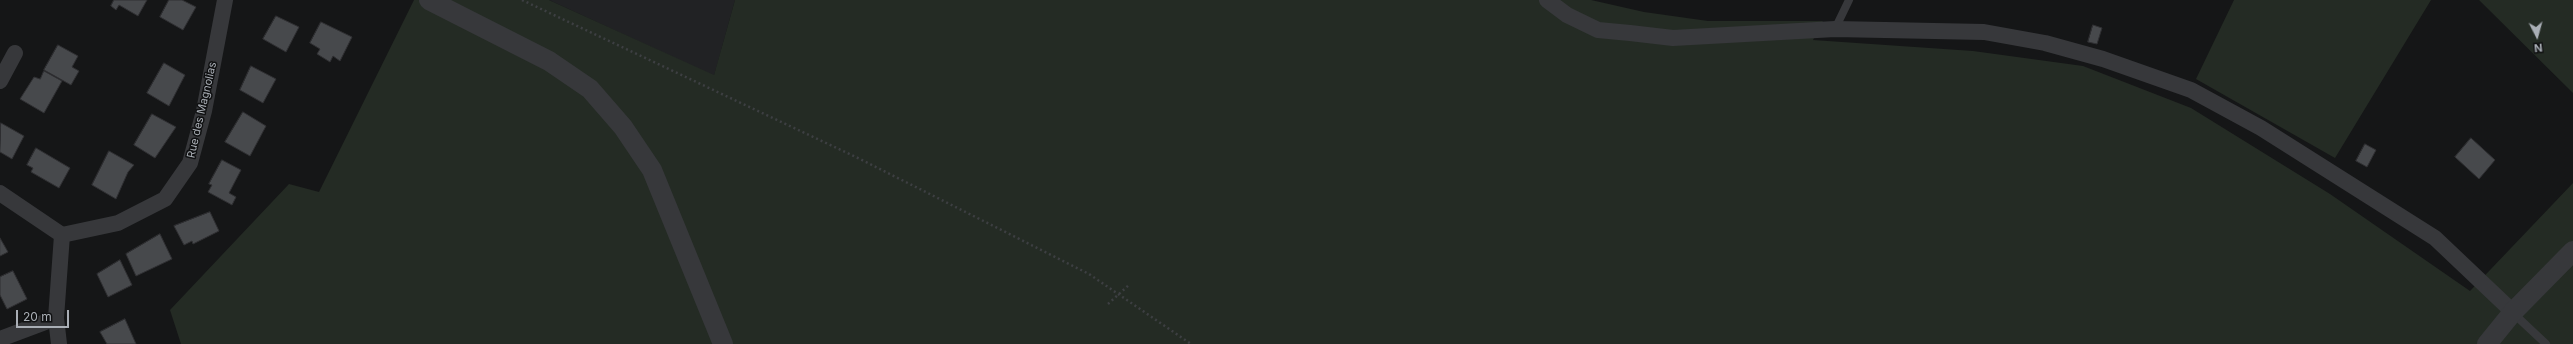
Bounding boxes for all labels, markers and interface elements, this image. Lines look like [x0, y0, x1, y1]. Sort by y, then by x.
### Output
north arrow [2517, 16, 2557, 56]
text: N [2533, 41, 2543, 55]
street label: Rue des Magnolias [185, 61, 219, 159]
scale bar [18, 302, 71, 328]
text: 20 m [23, 309, 52, 324]

